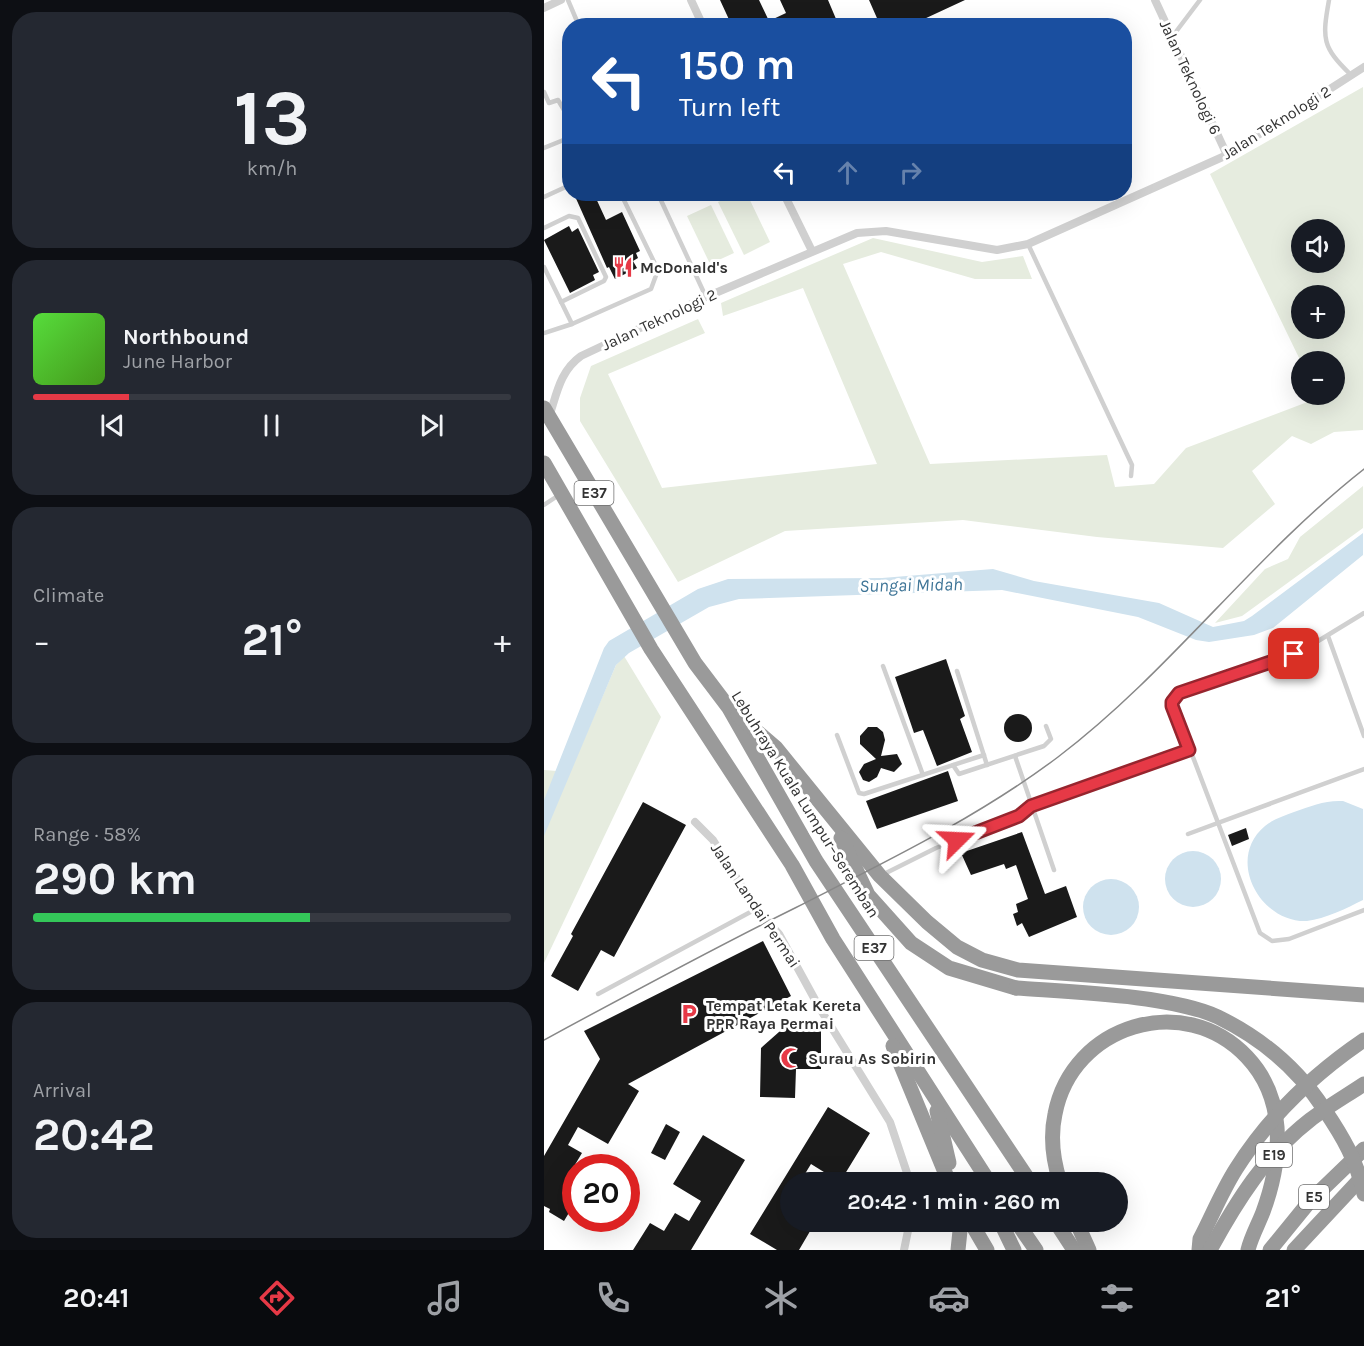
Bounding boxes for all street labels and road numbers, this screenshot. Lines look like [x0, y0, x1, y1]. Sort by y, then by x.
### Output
street label: Jalan Teknologi 6 [1156, 17, 1225, 138]
street label: Jalan Teknologi 2 [1218, 81, 1334, 163]
street label: Jalan Teknologi 2 [599, 285, 720, 354]
road number: E37 [575, 481, 614, 505]
street label: Lebuhraya Kuala Lumpur–Seremban [728, 687, 884, 921]
street label: Jalan Landai Permai [707, 839, 804, 971]
road number: E37 [854, 936, 894, 960]
road number: E19 [1256, 1143, 1292, 1167]
road number: E5 [1299, 1185, 1329, 1209]

